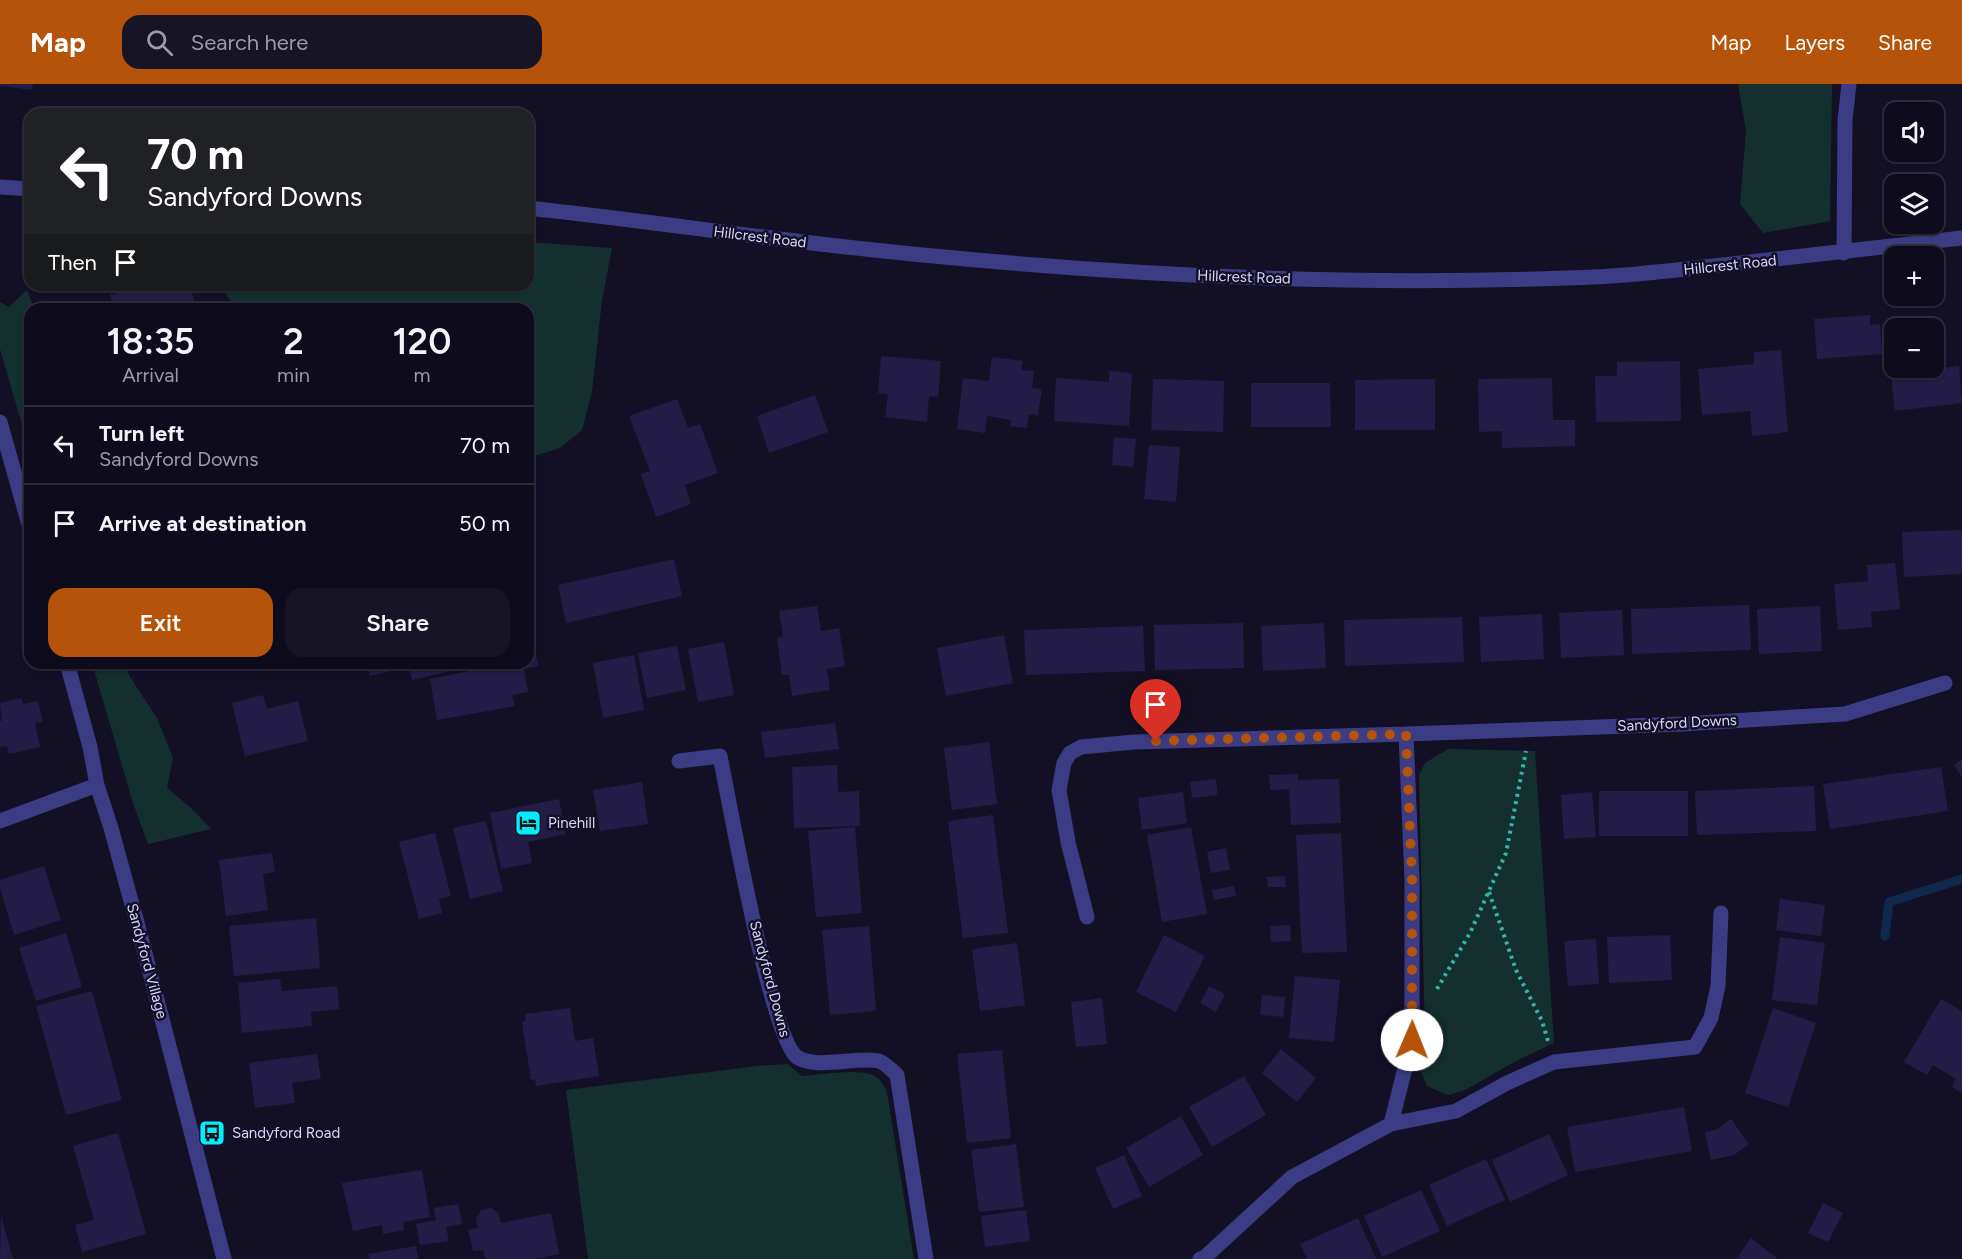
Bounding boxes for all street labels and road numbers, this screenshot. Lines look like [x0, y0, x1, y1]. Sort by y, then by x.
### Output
street label: Hillcrest Road [712, 222, 808, 252]
street label: Hillcrest Road [1683, 251, 1777, 279]
street label: Hillcrest Road [1197, 266, 1291, 288]
street label: Sandyford Downs [1617, 711, 1737, 735]
street label: Sandyford Village [123, 901, 171, 1021]
street label: Sandyford Downs [746, 919, 794, 1039]

